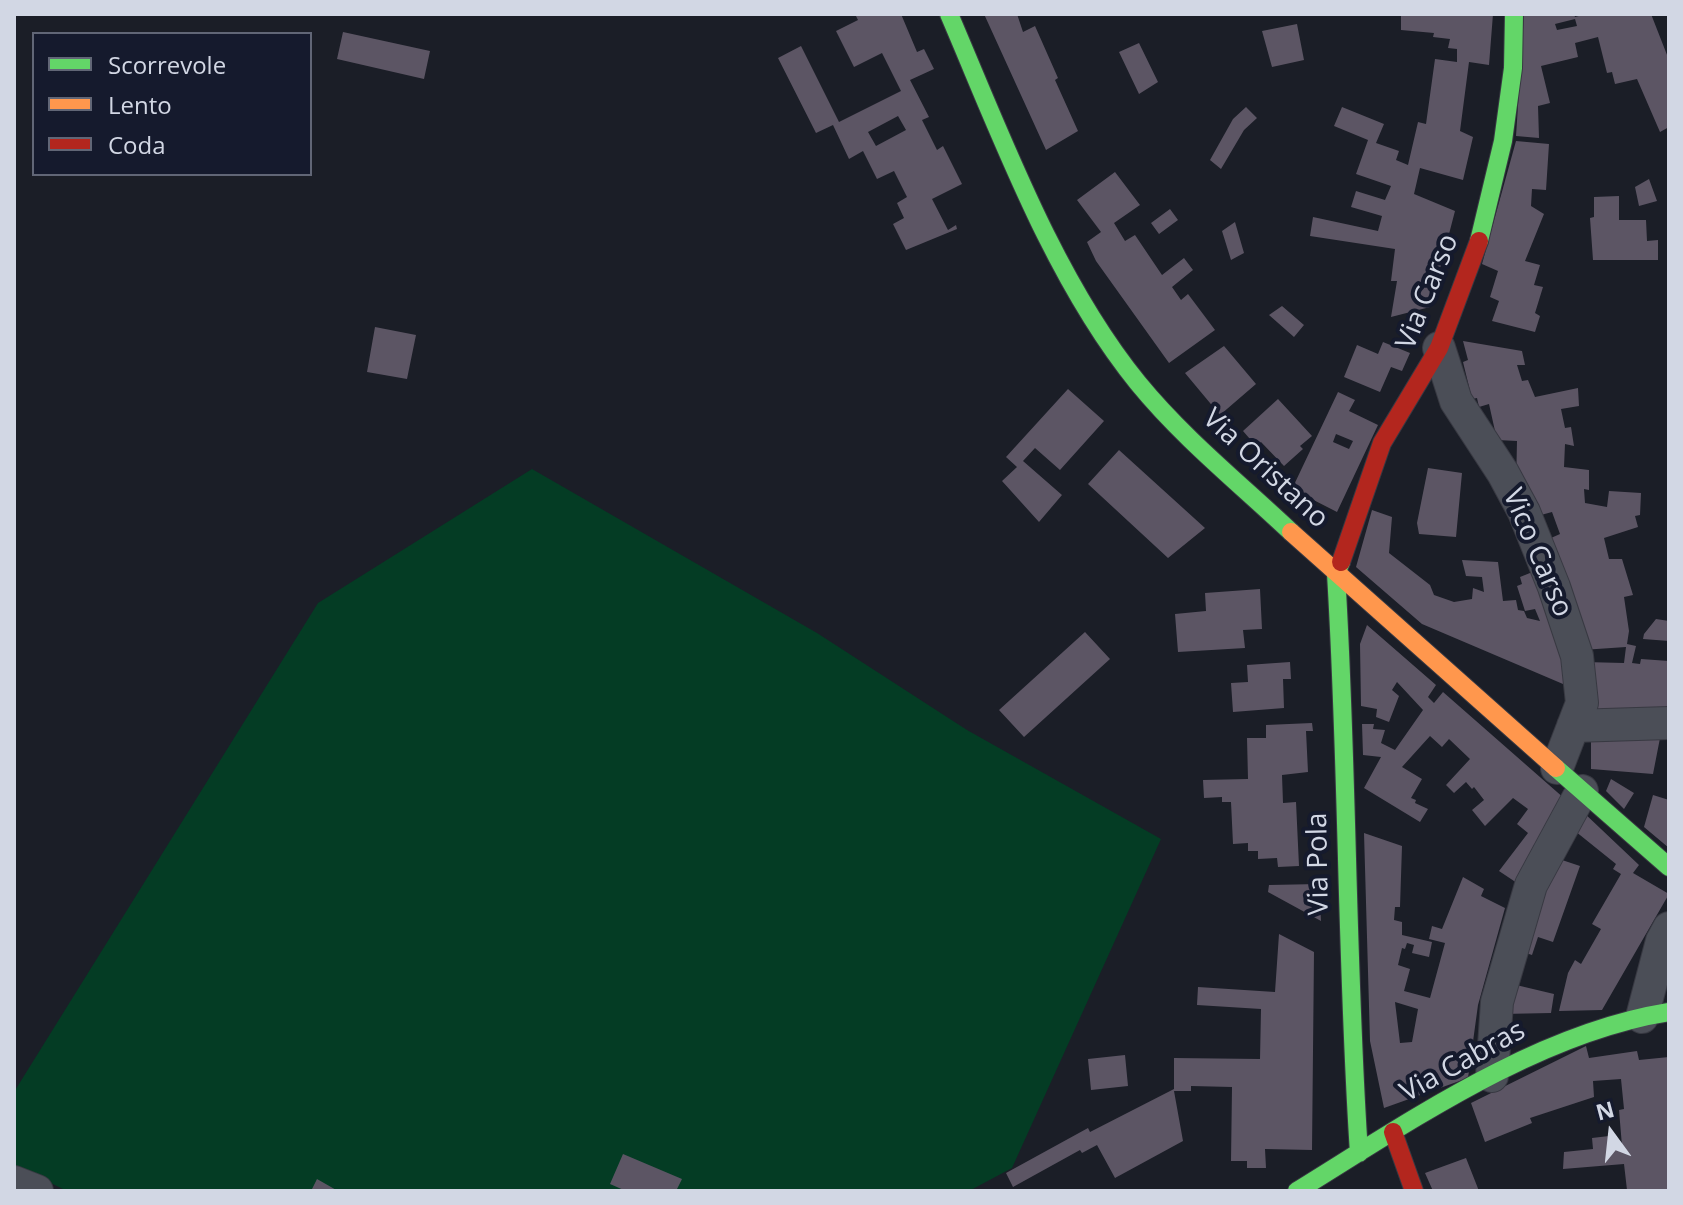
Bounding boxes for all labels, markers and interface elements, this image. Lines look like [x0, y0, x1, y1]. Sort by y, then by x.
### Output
legend [32, 32, 312, 176]
text: Scorrevole [108, 48, 226, 81]
text: Lento [108, 88, 172, 121]
text: Coda [108, 128, 166, 161]
street label: Via Carso [1390, 229, 1466, 355]
street label: Via Oristano [1195, 402, 1335, 536]
street label: Vico Carso [1495, 484, 1579, 622]
street label: Via Pola [1301, 812, 1337, 916]
street label: Via Cabras [1395, 1014, 1531, 1110]
north arrow [1571, 1093, 1651, 1173]
text: N [1592, 1093, 1617, 1127]

